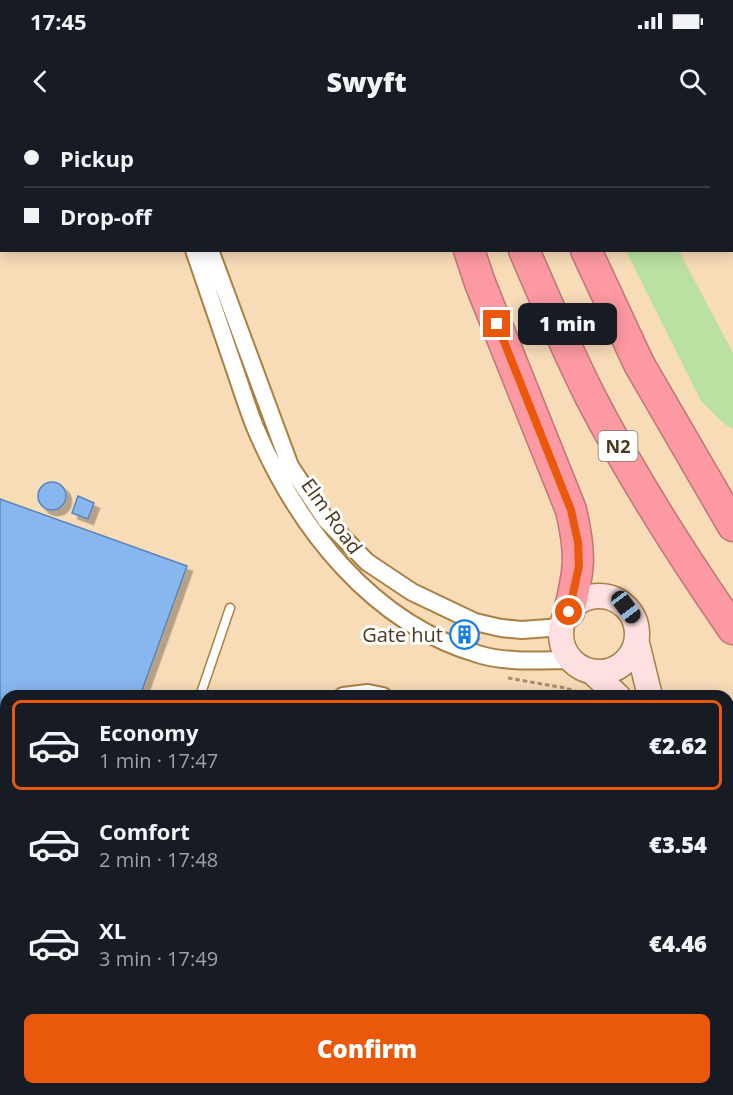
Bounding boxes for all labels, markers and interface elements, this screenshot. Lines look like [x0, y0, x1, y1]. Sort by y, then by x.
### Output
text: 17:45 [30, 6, 87, 36]
text: Swyft [326, 63, 407, 100]
icon: back [24, 65, 57, 98]
icon: search [676, 65, 709, 98]
text: Pickup [60, 143, 134, 173]
text: Drop-off [60, 201, 152, 231]
callout: 1 min [518, 303, 617, 345]
route end [483, 310, 510, 337]
text: 1 min [539, 310, 596, 337]
road number: N2 [598, 431, 638, 461]
street label: Elm Road [295, 473, 369, 559]
car [608, 587, 644, 627]
route start [555, 598, 582, 625]
building icon: Gate hut [448, 618, 480, 650]
place label: Gate hut [362, 621, 443, 648]
text: Economy [99, 717, 198, 747]
icon: car [27, 718, 81, 772]
text: €2.62 [649, 730, 707, 760]
text: 1 min · 17:47 [99, 747, 218, 774]
text: Comfort [99, 816, 190, 846]
icon: car [27, 817, 81, 871]
text: €3.54 [649, 829, 707, 859]
text: 2 min · 17:48 [99, 846, 218, 873]
text: XL [99, 915, 126, 945]
icon: car [27, 916, 81, 970]
text: €4.46 [649, 928, 707, 958]
text: 3 min · 17:49 [99, 945, 218, 972]
button: Confirm [24, 1014, 710, 1083]

